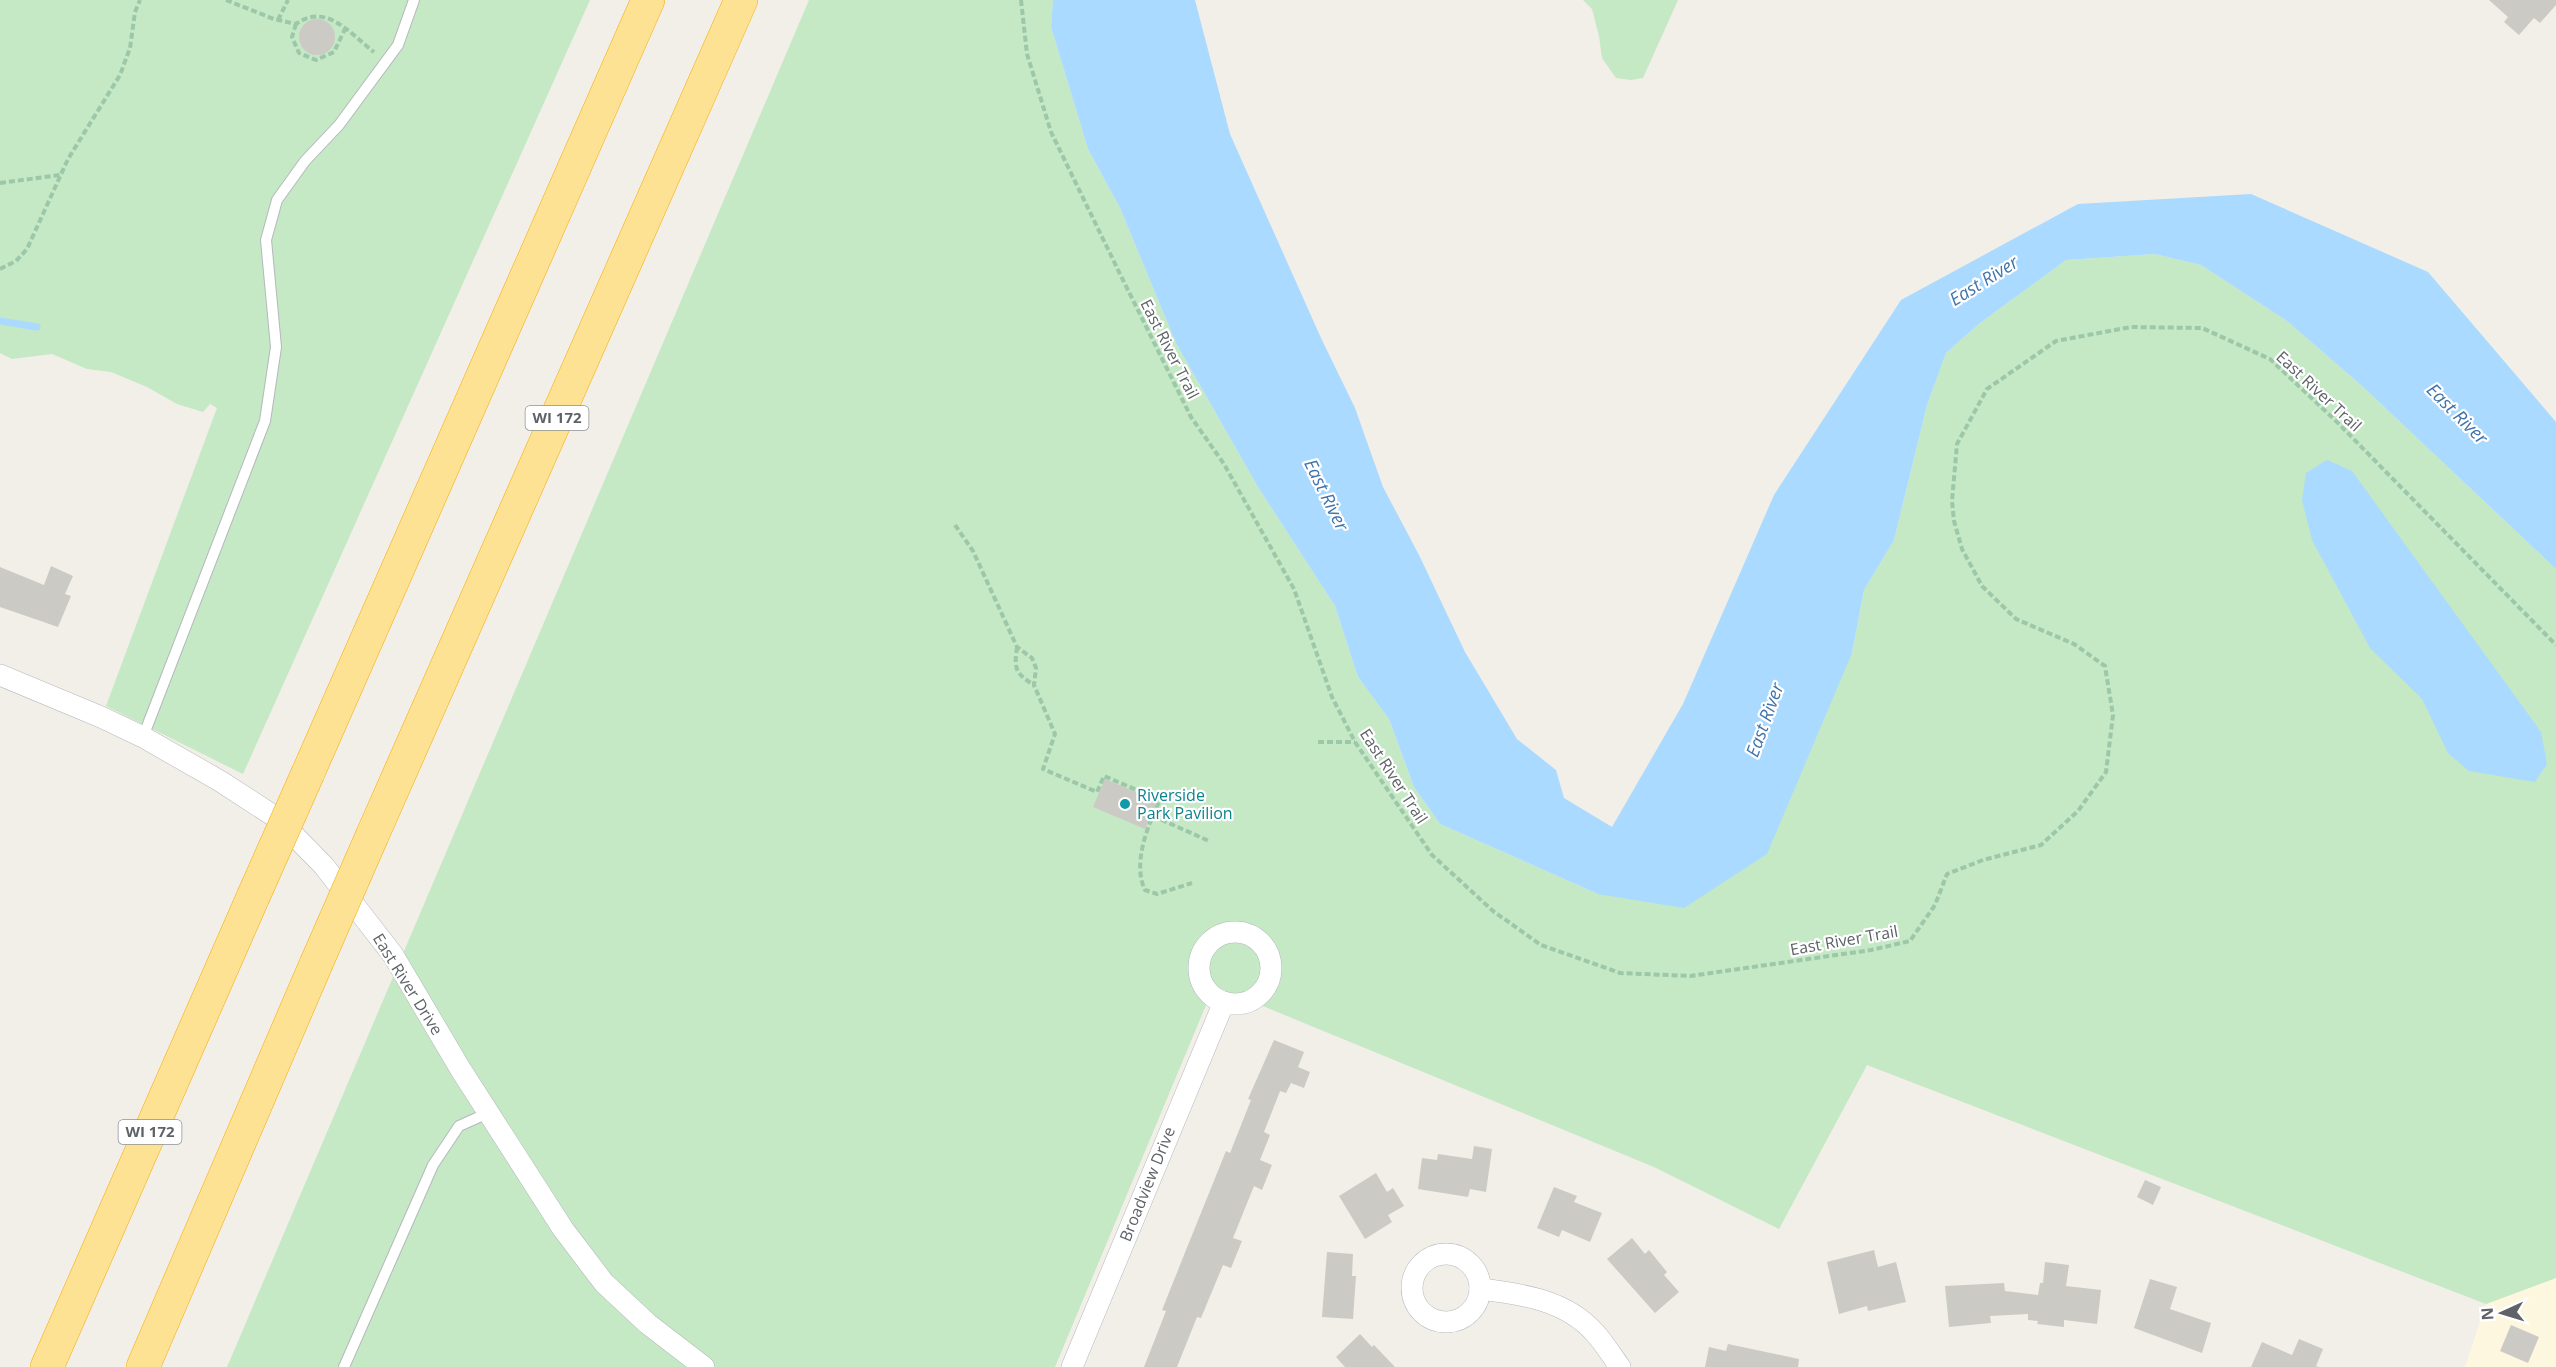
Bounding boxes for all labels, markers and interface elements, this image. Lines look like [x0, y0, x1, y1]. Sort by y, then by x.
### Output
water label: East River [1944, 249, 2023, 311]
street label: East River Trail [1135, 295, 1205, 403]
street label: East River Trail [2272, 346, 2366, 436]
water label: East River [2422, 378, 2494, 450]
road number: WI 172 [526, 406, 588, 430]
water label: East River [1299, 455, 1355, 535]
water label: East River [1740, 679, 1789, 760]
street label: East River Trail [1355, 724, 1433, 828]
place label: Riverside Park Pavilion [1137, 784, 1233, 824]
marker: Riverside Park Pavilion [1118, 797, 1132, 811]
street label: East River Trail [1788, 920, 1900, 960]
street label: East River Drive [368, 929, 448, 1039]
road number: WI 172 [118, 1120, 182, 1144]
street label: Broadview Drive [1114, 1123, 1180, 1245]
north arrow [2472, 1283, 2532, 1343]
text: N [2476, 1307, 2498, 1321]

